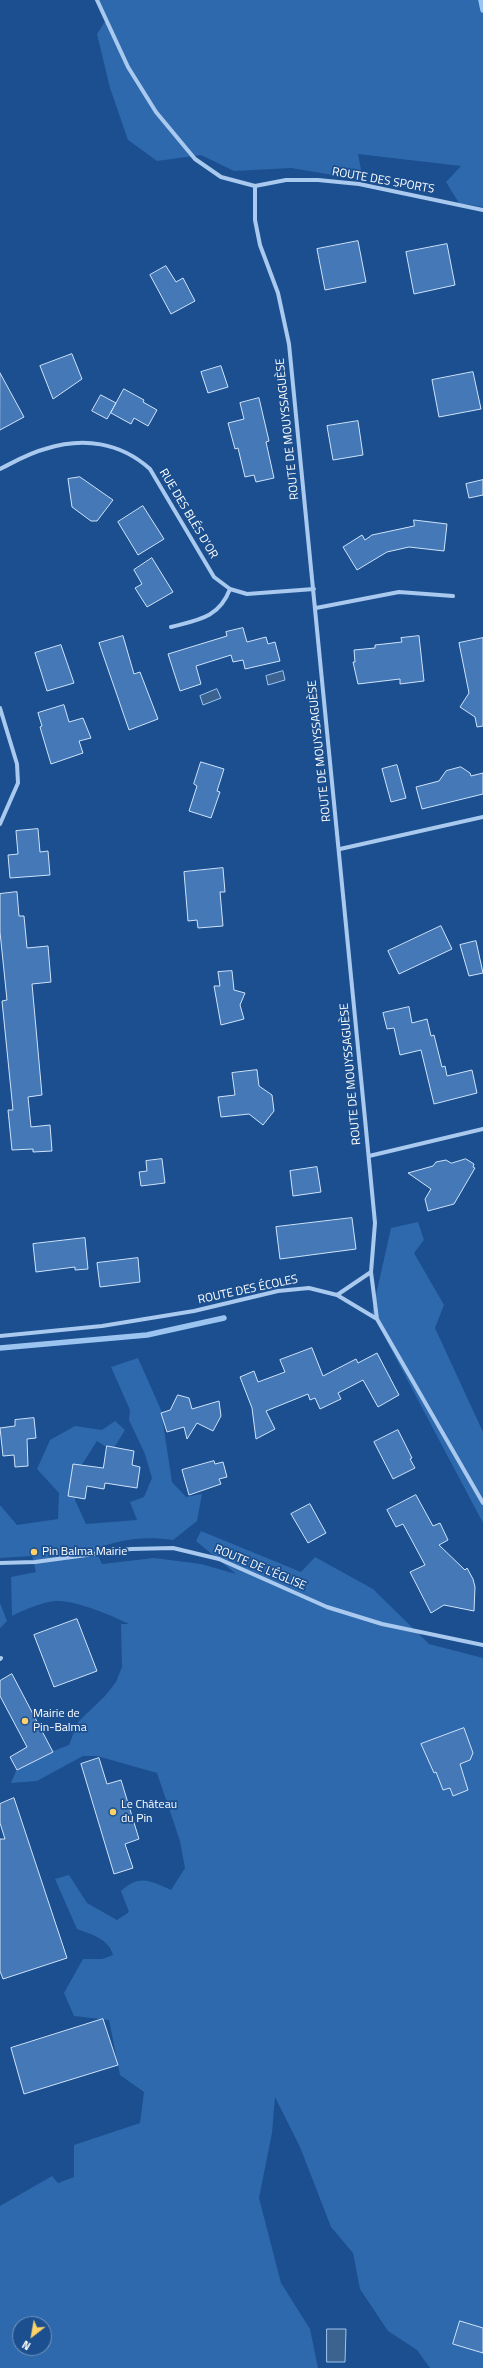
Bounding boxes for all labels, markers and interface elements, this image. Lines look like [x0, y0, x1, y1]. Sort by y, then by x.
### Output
street label: ROUTE DES SPORTS [331, 165, 435, 197]
street label: ROUTE DE MOUYSSAGUÈSE [273, 357, 303, 501]
street label: RUE DES BLÉS D'OR [155, 466, 221, 562]
street label: ROUTE DE MOUYSSAGUÈSE [305, 679, 335, 823]
street label: ROUTE DE MOUYSSAGUÈSE [338, 1002, 364, 1146]
street label: ROUTE DES ÉCOLES [197, 1272, 299, 1308]
street label: ROUTE DE L'ÉGLISE [212, 1542, 308, 1594]
place label: Pin Balma Mairie [42, 1545, 127, 1559]
marker: Pin Balma Mairie [29, 1547, 39, 1557]
place label: Mairie de Pin-Balma [33, 1707, 87, 1735]
marker: Mairie de Pin-Balma [20, 1716, 30, 1726]
place label: Le Château du Pin [121, 1798, 177, 1826]
marker: Le Château du Pin [108, 1807, 118, 1817]
north arrow [12, 2316, 52, 2356]
text: N [19, 2337, 34, 2354]

